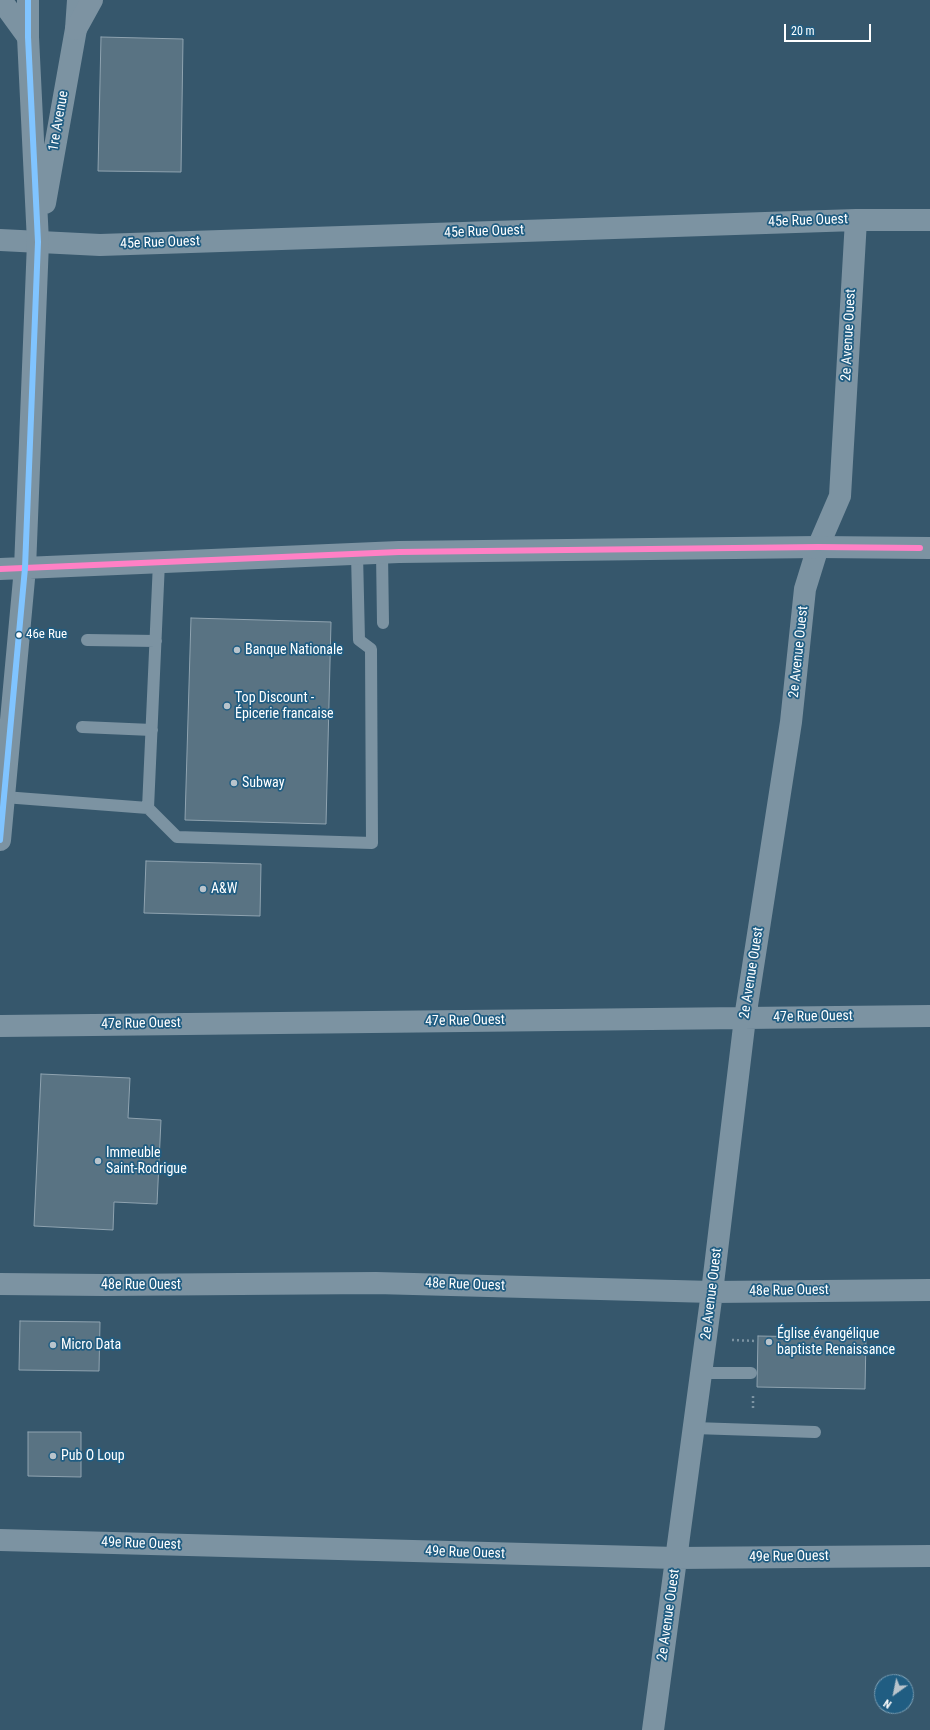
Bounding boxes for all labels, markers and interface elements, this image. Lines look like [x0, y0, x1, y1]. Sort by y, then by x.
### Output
scale bar [786, 16, 873, 42]
text: 20 m [791, 24, 815, 38]
street label: 1re Avenue [45, 89, 73, 153]
street label: 45e Rue Ouest [768, 211, 848, 231]
street label: 45e Rue Ouest [444, 222, 524, 242]
street label: 45e Rue Ouest [120, 233, 200, 253]
street label: 2e Avenue Ouest [838, 288, 860, 382]
street label: 2e Avenue Ouest [786, 605, 812, 699]
place label: 46e Rue [26, 627, 67, 643]
marker: 46e Rue [14, 630, 24, 640]
place label: Banque Nationale [245, 642, 343, 658]
marker: Banque Nationale [232, 645, 242, 655]
place label: Top Discount - Épicerie francaise [235, 690, 334, 722]
marker: Top Discount - Épicerie francaise [222, 701, 232, 711]
place label: Subway [242, 775, 284, 791]
marker: Subway [229, 778, 239, 788]
place label: A&W [211, 881, 237, 897]
marker: A&W [198, 884, 208, 894]
street label: 2e Avenue Ouest [736, 926, 768, 1020]
street label: 47e Rue Ouest [773, 1008, 853, 1026]
street label: 47e Rue Ouest [425, 1012, 505, 1030]
street label: 47e Rue Ouest [101, 1015, 181, 1033]
place label: Immeuble Saint-Rodrigue [106, 1145, 187, 1178]
marker: Immeuble Saint-Rodrigue [93, 1156, 103, 1166]
street label: 2e Avenue Ouest [698, 1247, 726, 1341]
street label: 48e Rue Ouest [425, 1275, 505, 1295]
street label: 48e Rue Ouest [101, 1277, 181, 1293]
street label: 48e Rue Ouest [749, 1282, 829, 1300]
place label: Église évangélique baptiste Renaissance [777, 1326, 895, 1358]
place label: Micro Data [61, 1337, 121, 1353]
marker: Église évangélique baptiste Renaissance [764, 1337, 774, 1347]
marker: Micro Data [48, 1340, 58, 1350]
place label: Pub O Loup [61, 1448, 125, 1464]
marker: Pub O Loup [48, 1451, 58, 1461]
street label: 49e Rue Ouest [101, 1534, 181, 1554]
street label: 49e Rue Ouest [425, 1543, 505, 1563]
street label: 49e Rue Ouest [749, 1548, 829, 1566]
street label: 2e Avenue Ouest [654, 1568, 684, 1662]
north arrow [874, 1674, 914, 1714]
text: N [881, 1696, 894, 1711]

